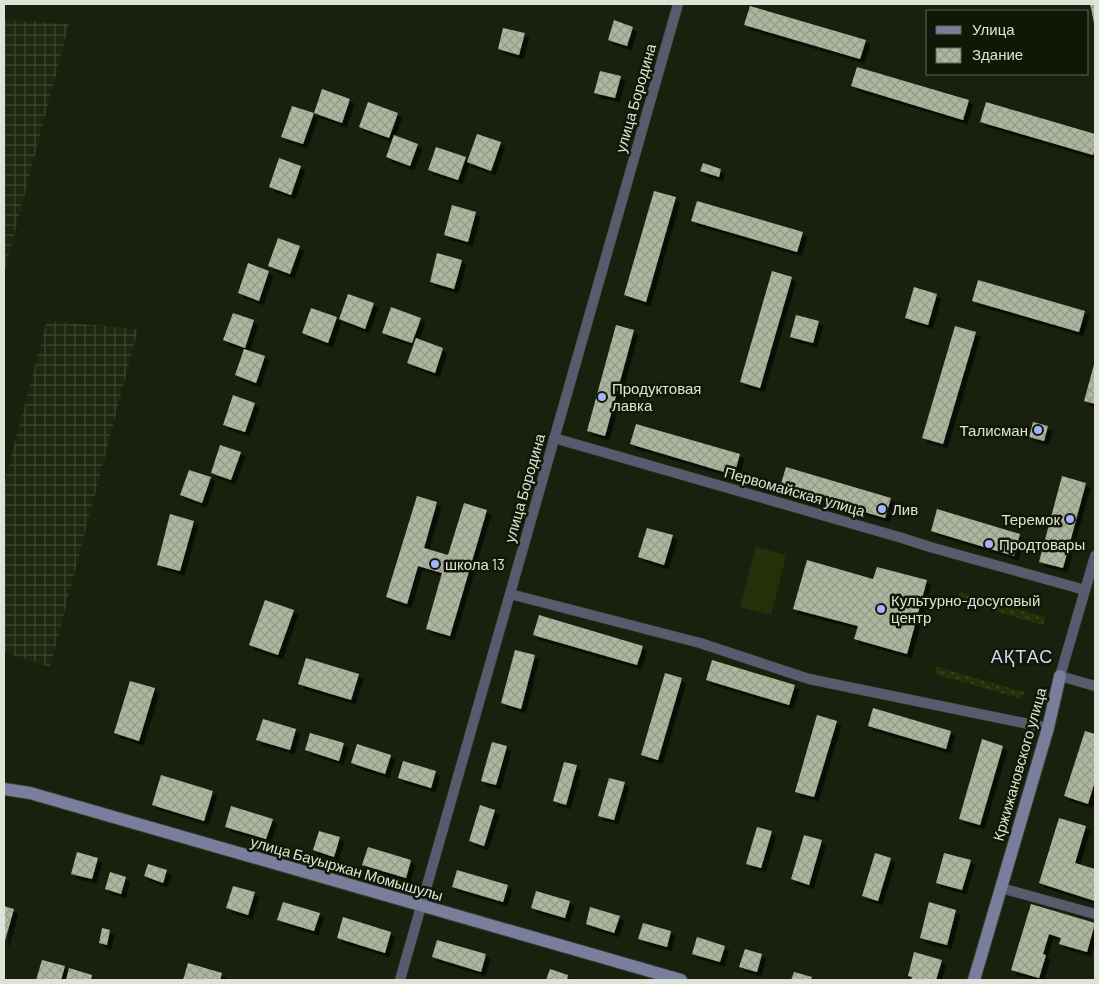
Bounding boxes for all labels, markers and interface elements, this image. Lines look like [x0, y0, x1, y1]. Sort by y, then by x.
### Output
legend [926, 10, 1089, 75]
text: Улица [972, 20, 1015, 38]
street label: улица Бородина [611, 41, 659, 155]
text: Здание [972, 45, 1023, 63]
place label: Продуктовая лавка [612, 379, 701, 414]
marker: Продуктовая лавка [596, 391, 608, 403]
place label: Талисман [960, 421, 1028, 439]
marker: Талисман [1032, 424, 1044, 436]
street label: улица Бородина [500, 431, 548, 545]
street label: Первомайская улица [722, 462, 868, 520]
place label: Лив [892, 500, 918, 518]
marker: Лив [876, 503, 888, 515]
place label: Теремок [1001, 510, 1060, 528]
marker: Теремок [1064, 513, 1076, 525]
place label: Продтовары [999, 535, 1085, 553]
marker: Продтовары [983, 538, 995, 550]
place label: школа 13 [445, 555, 505, 573]
marker: школа 13 [429, 558, 441, 570]
place label: Культурно-досуговый центр [891, 591, 1040, 626]
marker: Культурно-досуговый центр [875, 603, 887, 615]
district label: АҚТАС [991, 645, 1053, 667]
street label: Кржижановского улица [988, 685, 1050, 843]
street label: улица Бауыржан Момышулы [249, 832, 445, 904]

